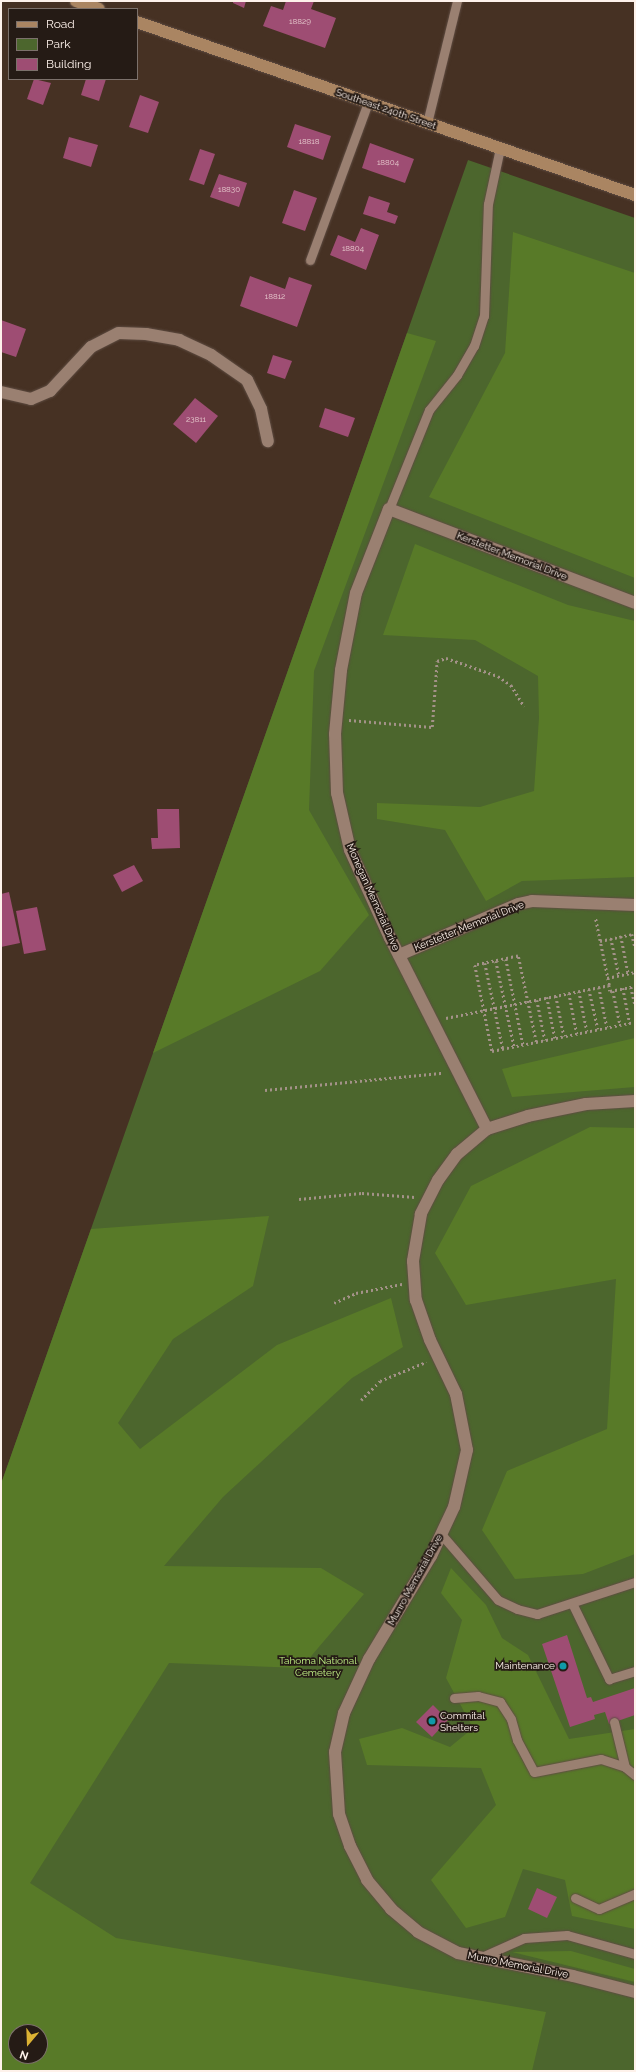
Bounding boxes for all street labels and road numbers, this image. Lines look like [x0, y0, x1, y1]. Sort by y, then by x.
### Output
street label: Southeast 240th Street [334, 86, 438, 132]
street label: Kerstetter Memorial Drive [455, 529, 569, 583]
street label: Monegan Memorial Drive [344, 841, 402, 953]
street label: Kerstetter Memorial Drive [412, 898, 526, 954]
street label: Munro Memorial Drive [385, 1532, 445, 1628]
street label: Munro Memorial Drive [467, 1949, 569, 1981]

